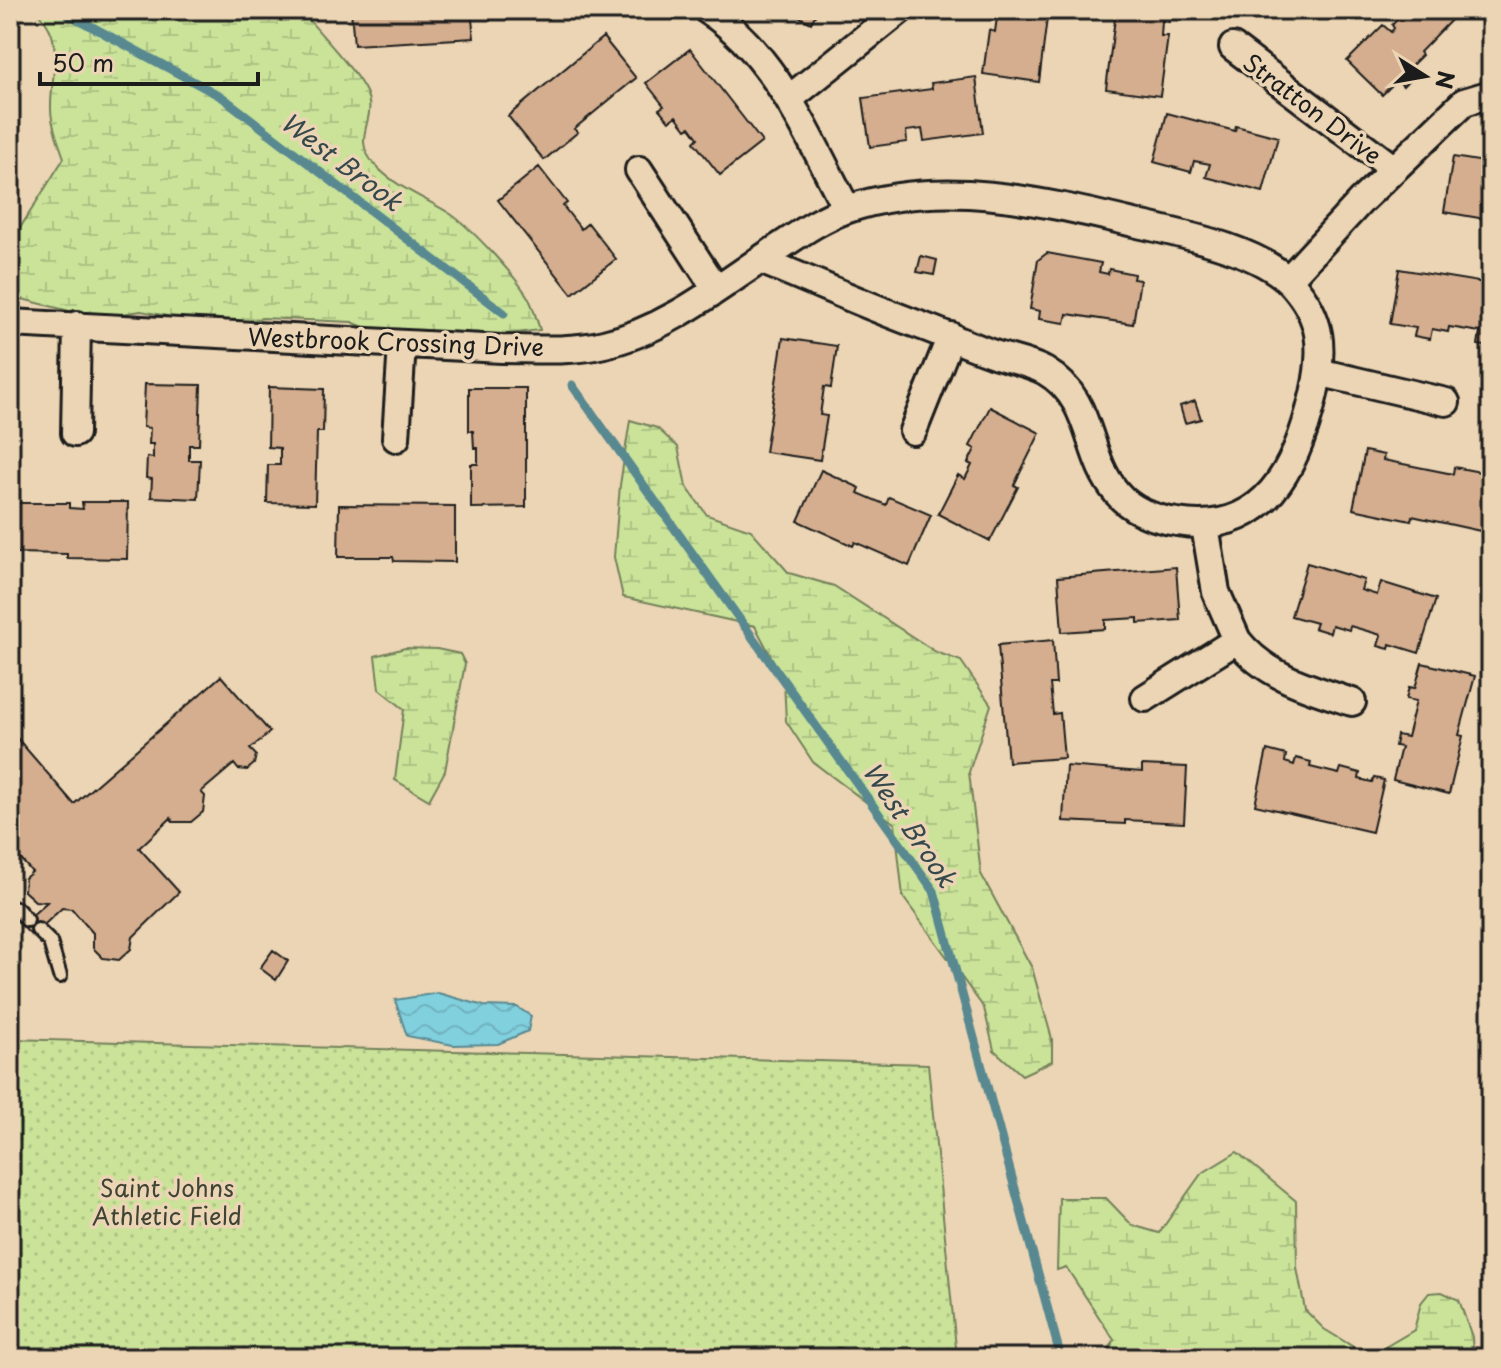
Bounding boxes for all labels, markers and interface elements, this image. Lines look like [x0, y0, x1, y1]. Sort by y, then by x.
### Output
scale bar [40, 36, 258, 86]
north arrow [1385, 36, 1465, 116]
text: 50 m [52, 44, 114, 80]
street label: Stratton Drive [1236, 44, 1390, 172]
text: N [1428, 68, 1464, 92]
water label: West Brook [273, 102, 412, 221]
street label: Westbrook Crossing Drive [247, 318, 545, 364]
water label: West Brook [854, 753, 967, 895]
park label: Saint Johns Athletic Field [92, 1169, 242, 1233]

